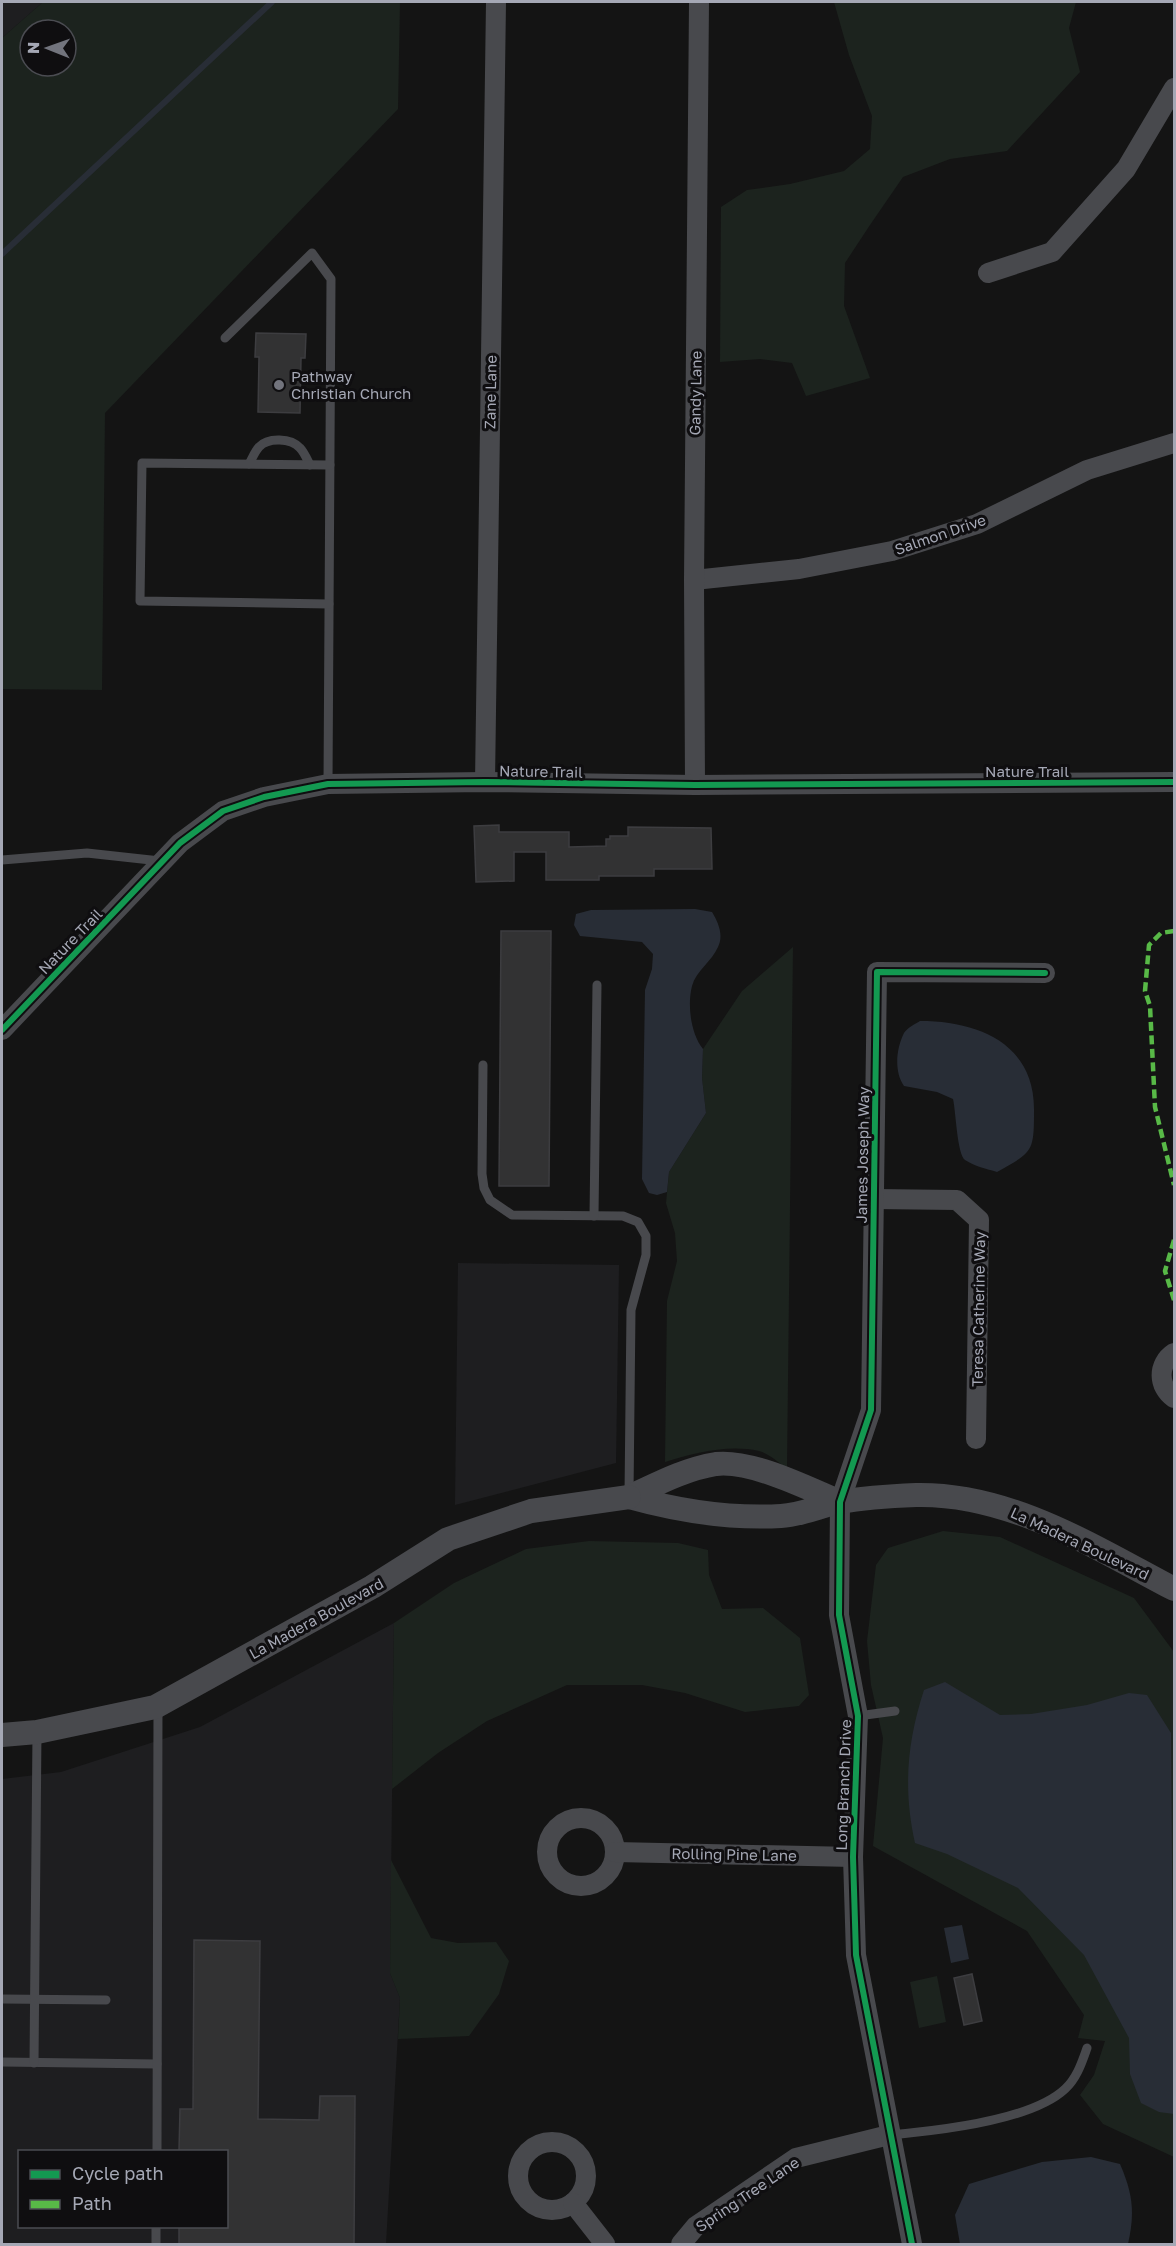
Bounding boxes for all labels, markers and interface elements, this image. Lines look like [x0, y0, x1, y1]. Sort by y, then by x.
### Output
north arrow [18, 18, 78, 78]
text: N [23, 41, 43, 54]
street label: Gandy Lane [685, 350, 705, 436]
street label: Zane Lane [480, 354, 500, 429]
place label: Pathway Christian Church [291, 367, 411, 402]
marker: Pathway Christian Church [272, 378, 286, 392]
street label: Salmon Drive [892, 510, 988, 558]
street label: Nature Trail [499, 761, 583, 781]
street label: Nature Trail [985, 762, 1069, 780]
street label: Nature Trail [34, 904, 106, 977]
street label: James Joseph Way [852, 1086, 872, 1224]
street label: Teresa Catherine Way [968, 1230, 988, 1387]
street label: La Madera Boulevard [1008, 1503, 1152, 1583]
street label: La Madera Boulevard [246, 1574, 386, 1662]
street label: Long Branch Drive [832, 1719, 854, 1851]
street label: Rolling Pine Lane [671, 1844, 797, 1864]
legend [18, 2150, 228, 2228]
street label: Spring Tree Lane [692, 2153, 802, 2235]
text: Cycle path [72, 2162, 164, 2184]
text: Path [72, 2192, 112, 2214]

